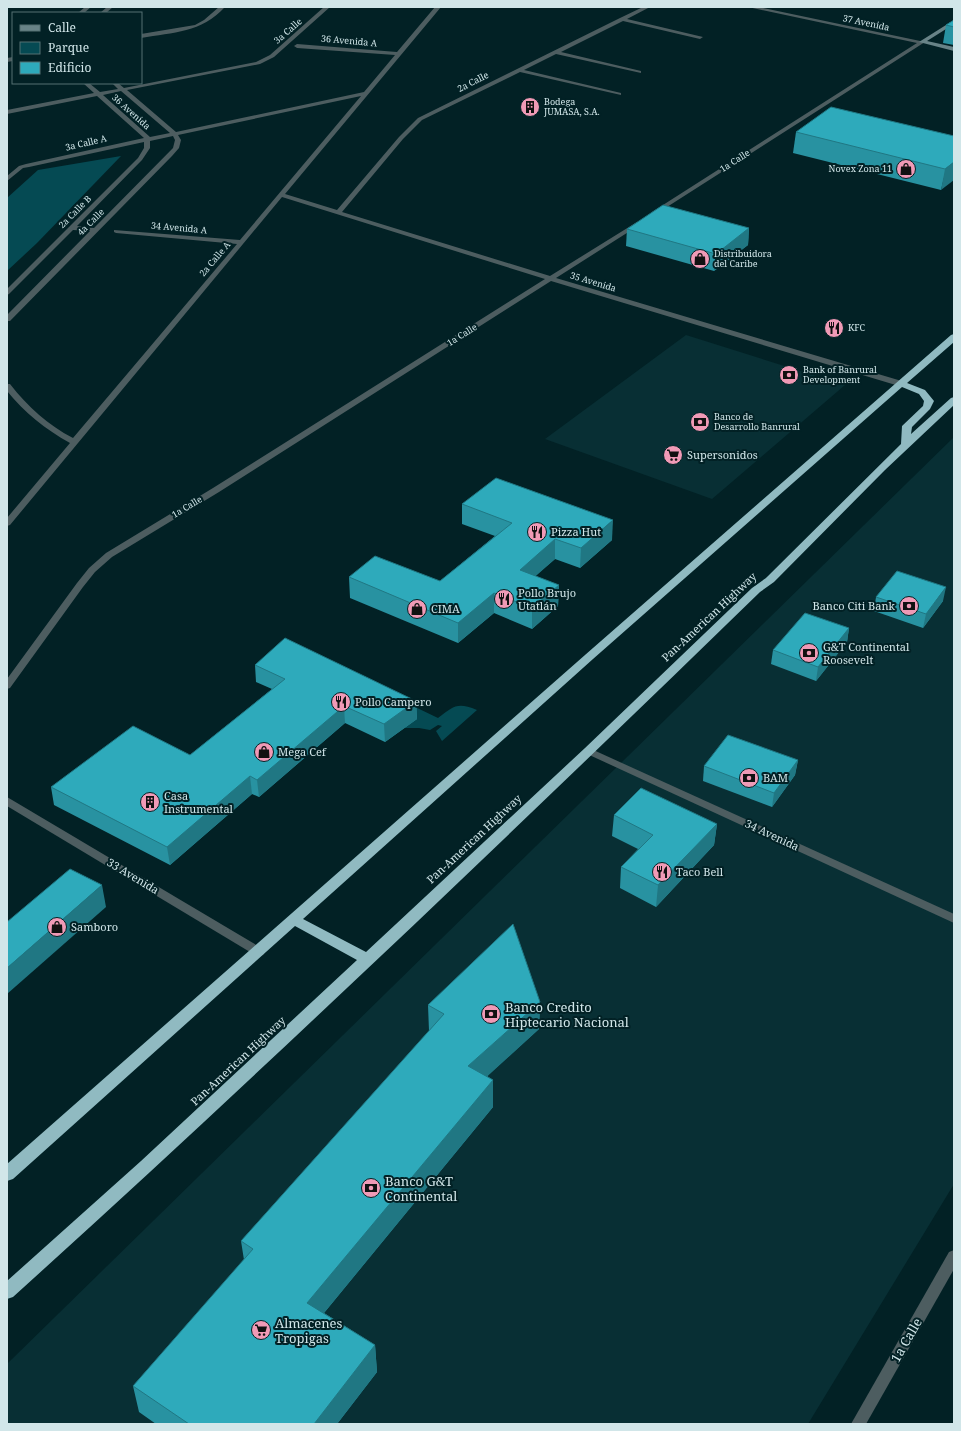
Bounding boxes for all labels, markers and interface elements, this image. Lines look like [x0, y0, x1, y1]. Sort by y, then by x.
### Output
street label: 37 Avenida [842, 11, 891, 34]
legend [12, 12, 142, 84]
street label: 3a Calle [271, 15, 305, 46]
text: Calle [48, 19, 76, 36]
street label: 36 Avenida A [320, 32, 378, 49]
text: Parque [48, 39, 89, 56]
text: Edificio [48, 59, 91, 76]
street label: 2a Calle [455, 68, 491, 95]
street label: 36 Avenida [109, 91, 153, 132]
place label: Bodega JUMASA, S.A. [543, 95, 600, 118]
building icon: Bodega JUMASA, S.A. [519, 96, 541, 118]
street label: 3a Calle A [64, 131, 108, 154]
street label: 1a Calle [717, 146, 752, 175]
shop icon: Novex Zona 11 [895, 158, 917, 180]
place label: Novex Zona 11 [829, 162, 892, 175]
street label: 2a Calle B [55, 192, 94, 231]
street label: 4a Calle [74, 205, 107, 238]
street label: 34 Avenida A [150, 219, 208, 236]
street label: 2a Calle A [196, 238, 234, 279]
place label: Distribuidora del Caribe [714, 247, 772, 270]
shop icon: Distribuidora del Caribe [689, 248, 711, 270]
street label: 35 Avenida [569, 268, 618, 295]
restaurant icon: KFC [823, 317, 845, 339]
street label: 1a Calle [444, 320, 480, 349]
place label: KFC [848, 321, 866, 334]
place label: Bank of Banrural Development [803, 363, 877, 386]
bank icon: Bank of Banrural Development [778, 364, 800, 386]
place label: Banco de Desarrollo Banrural [714, 410, 800, 433]
bank icon: Banco de Desarrollo Banrural [689, 411, 711, 433]
supermarket icon: Supersonidos [662, 444, 684, 466]
place label: Supersonidos [687, 447, 758, 462]
street label: 1a Calle [169, 492, 205, 521]
restaurant icon: Pizza Hut [526, 521, 548, 543]
place label: Pizza Hut [551, 524, 601, 539]
street label: Pan-American Highway [658, 568, 760, 665]
place label: Pollo Brujo Utatlán [518, 585, 576, 613]
restaurant icon: Pollo Brujo Utatlán [493, 588, 515, 610]
bank icon: Banco Citi Bank [898, 595, 920, 617]
shop icon: CIMA [406, 598, 428, 620]
place label: Banco Citi Bank [812, 598, 896, 613]
place label: CIMA [431, 601, 460, 616]
place label: G&T Continental Roosevelt [823, 639, 910, 667]
bank icon: G&T Continental Roosevelt [798, 642, 820, 664]
restaurant icon: Pollo Campero [330, 691, 352, 713]
place label: Pollo Campero [355, 694, 432, 709]
shop icon: Mega Cef [253, 741, 275, 763]
place label: Mega Cef [278, 744, 327, 759]
bank icon: BAM [738, 767, 760, 789]
place label: BAM [763, 770, 788, 785]
place label: Casa Instrumental [164, 788, 234, 816]
street label: Pan-American Highway [423, 790, 525, 887]
building icon: Casa Instrumental [139, 791, 161, 813]
street label: 34 Avenida [743, 815, 802, 854]
street label: 33 Avenida [105, 854, 162, 897]
restaurant icon: Taco Bell [651, 861, 673, 883]
place label: Taco Bell [676, 864, 724, 879]
shop icon: Samboro [46, 916, 68, 938]
place label: Samboro [71, 919, 118, 934]
place label: Banco Credito Hiptecario Nacional [505, 998, 629, 1031]
bank icon: Banco Credito Hiptecario Nacional [480, 1003, 502, 1025]
street label: Pan-American Highway [187, 1012, 289, 1109]
place label: Banco G&T Continental [385, 1172, 457, 1205]
bank icon: Banco G&T Continental [360, 1177, 382, 1199]
place label: Almacenes Tropigas [275, 1314, 342, 1347]
street label: 1a Calle [886, 1315, 926, 1365]
supermarket icon: Almacenes Tropigas [250, 1319, 272, 1341]

